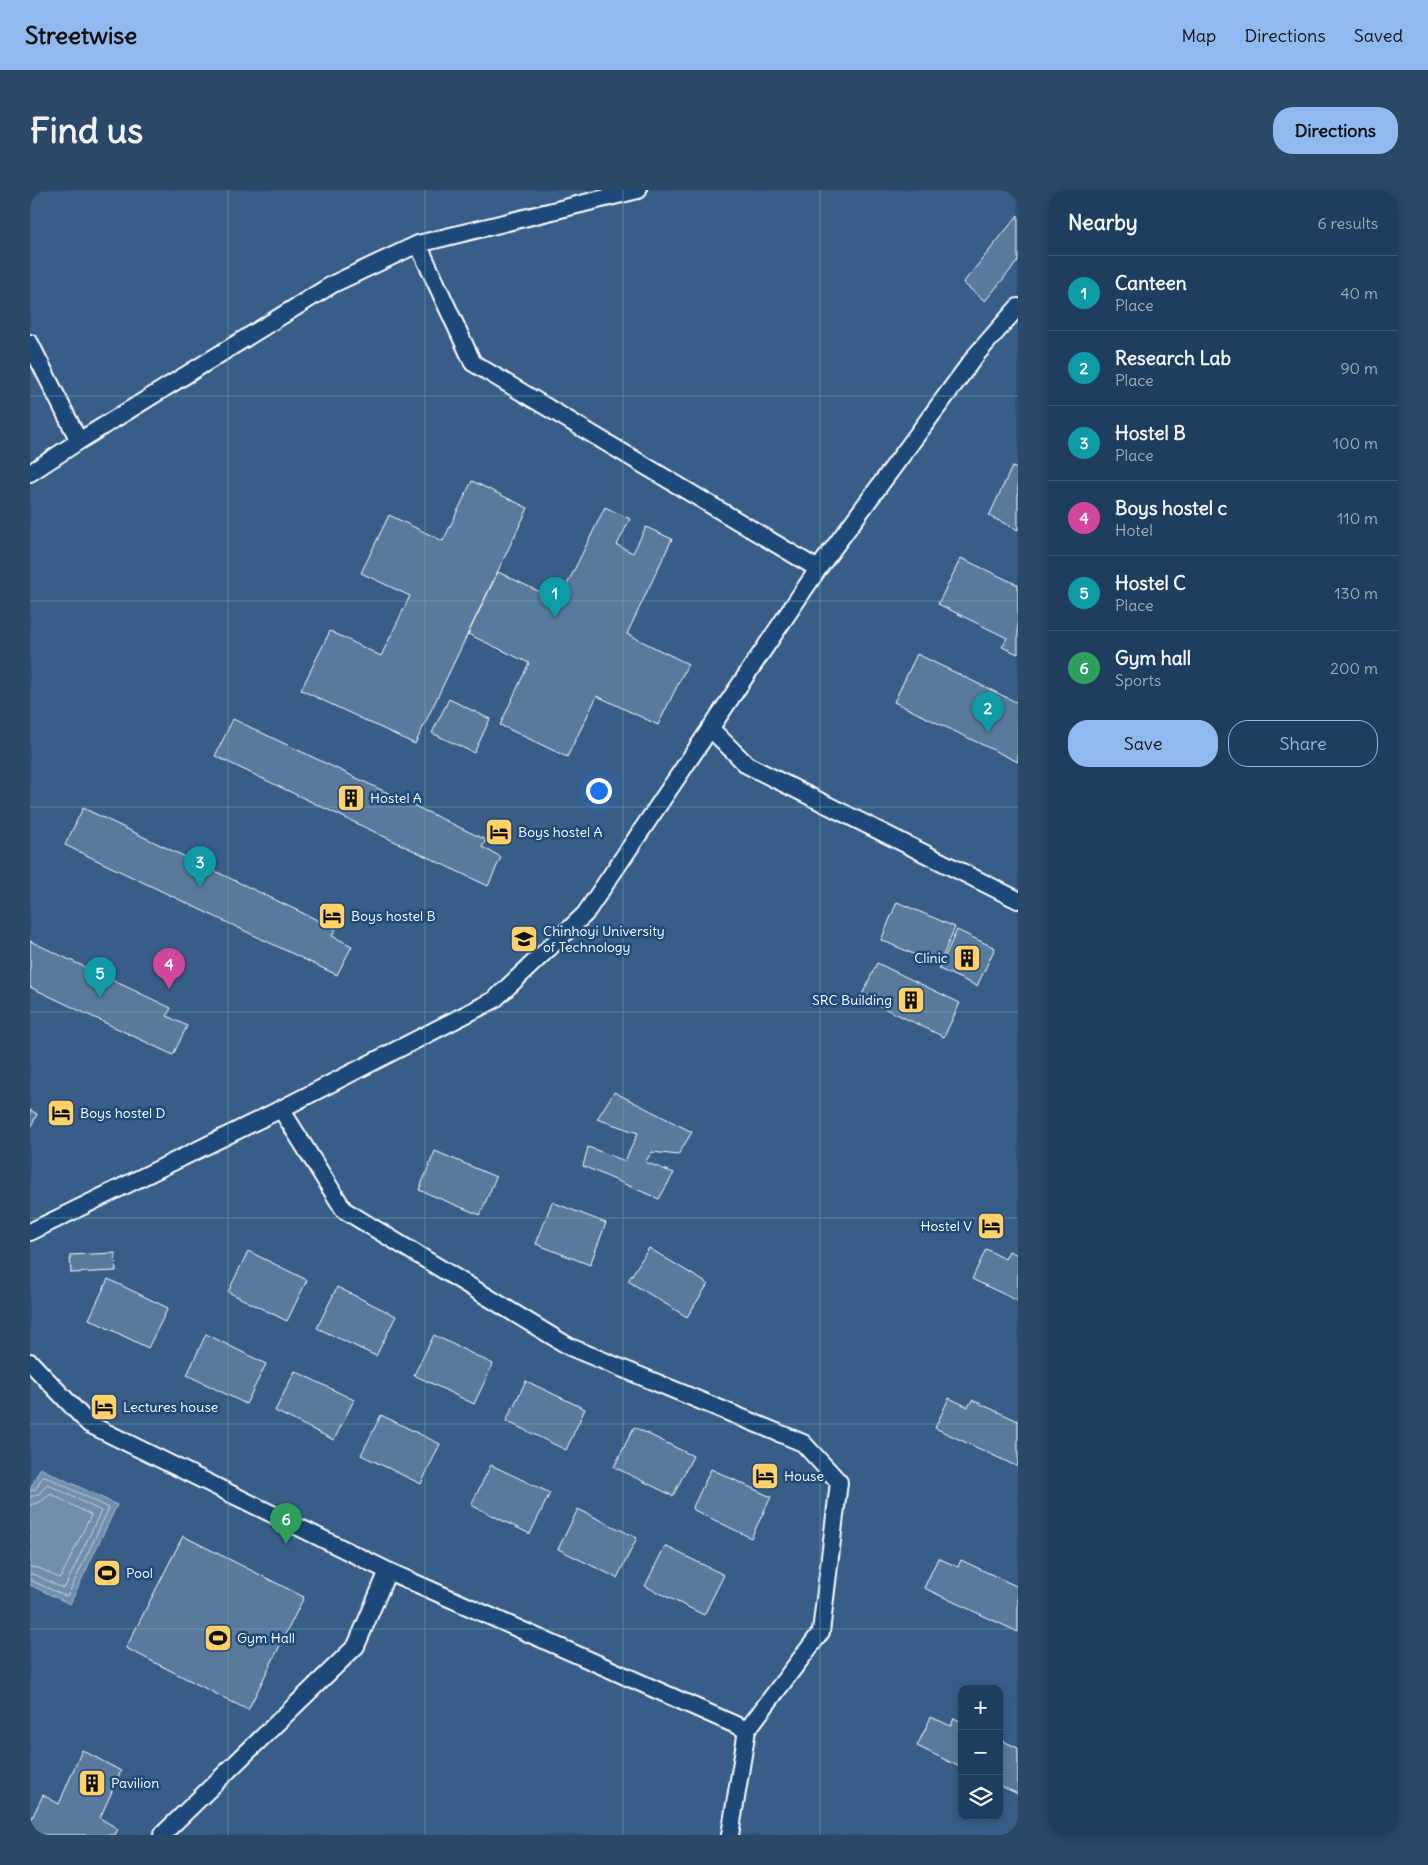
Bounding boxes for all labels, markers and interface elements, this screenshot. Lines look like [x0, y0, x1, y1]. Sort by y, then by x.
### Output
text: Streetwise [25, 20, 137, 50]
text: Map [1181, 24, 1216, 47]
text: Directions [1244, 24, 1326, 47]
text: Saved [1354, 24, 1403, 47]
button: Directions [1273, 107, 1398, 154]
text: Find us [30, 108, 143, 152]
text: Nearby [1068, 209, 1138, 236]
text: 6 results [1317, 213, 1378, 233]
text: Canteen [1115, 271, 1187, 295]
text: 1 [1081, 283, 1087, 303]
text: 40 m [1340, 283, 1378, 303]
text: Place [1115, 295, 1154, 315]
text: Research Lab [1115, 346, 1231, 370]
text: 2 [1080, 358, 1088, 378]
text: 90 m [1340, 358, 1378, 378]
text: Place [1115, 370, 1154, 390]
text: Hostel B [1115, 421, 1186, 445]
text: 3 [1079, 433, 1089, 453]
text: 100 m [1333, 433, 1378, 453]
text: Place [1115, 445, 1154, 465]
text: Boys hostel c [1115, 496, 1227, 520]
text: 4 [1079, 508, 1089, 528]
text: 110 m [1337, 508, 1378, 528]
text: Hotel [1115, 520, 1153, 540]
text: Hostel C [1115, 571, 1186, 595]
pin: 1 [539, 577, 571, 618]
text: 5 [1079, 583, 1089, 603]
text: 130 m [1334, 583, 1378, 603]
text: Place [1115, 595, 1154, 615]
text: Gym hall [1115, 646, 1191, 670]
text: 6 [1079, 658, 1089, 678]
text: 200 m [1330, 658, 1378, 678]
text: Sports [1115, 670, 1161, 690]
pin: 2 [972, 692, 1004, 733]
button: Save [1068, 720, 1218, 767]
button: Share [1228, 720, 1378, 767]
your location [586, 778, 612, 804]
building icon: Hostel A [336, 783, 366, 813]
place label: Hostel A [370, 789, 422, 807]
hotel icon: Boys hostel A [484, 817, 514, 847]
place label: Boys hostel A [518, 823, 603, 841]
pin: 3 [184, 846, 216, 887]
hotel icon: Boys hostel B [317, 901, 347, 931]
place label: Boys hostel B [351, 907, 436, 925]
place label: Chinhoyi University of Technology [543, 922, 665, 956]
school or university icon: Chinhoyi University of Technology [509, 924, 539, 954]
building icon: Clinic [952, 943, 982, 973]
pin: 4 [153, 948, 185, 989]
place label: Clinic [914, 949, 948, 967]
pin: 5 [84, 957, 116, 998]
building icon: SRC Building [896, 985, 926, 1015]
place label: SRC Building [812, 991, 892, 1009]
hotel icon: Boys hostel D [46, 1098, 76, 1128]
place label: Boys hostel D [80, 1104, 166, 1122]
hotel icon: Hostel V [976, 1211, 1006, 1241]
place label: Hostel V [920, 1217, 972, 1235]
hotel icon: Lectures house [89, 1392, 119, 1422]
place label: Lectures house [123, 1398, 218, 1416]
hotel icon: House [750, 1461, 780, 1491]
place label: House [784, 1467, 824, 1485]
pin: 6 [270, 1503, 302, 1544]
sports icon: Pool [92, 1558, 122, 1588]
place label: Pool [126, 1564, 153, 1582]
sports icon: Gym Hall [203, 1623, 233, 1653]
place label: Gym Hall [237, 1629, 295, 1647]
map controls [958, 1685, 1003, 1820]
button: + [958, 1685, 1003, 1730]
button: − [958, 1730, 1003, 1775]
building icon: Pavilion [77, 1768, 107, 1798]
place label: Pavilion [111, 1774, 159, 1792]
button: layers [958, 1775, 1003, 1820]

